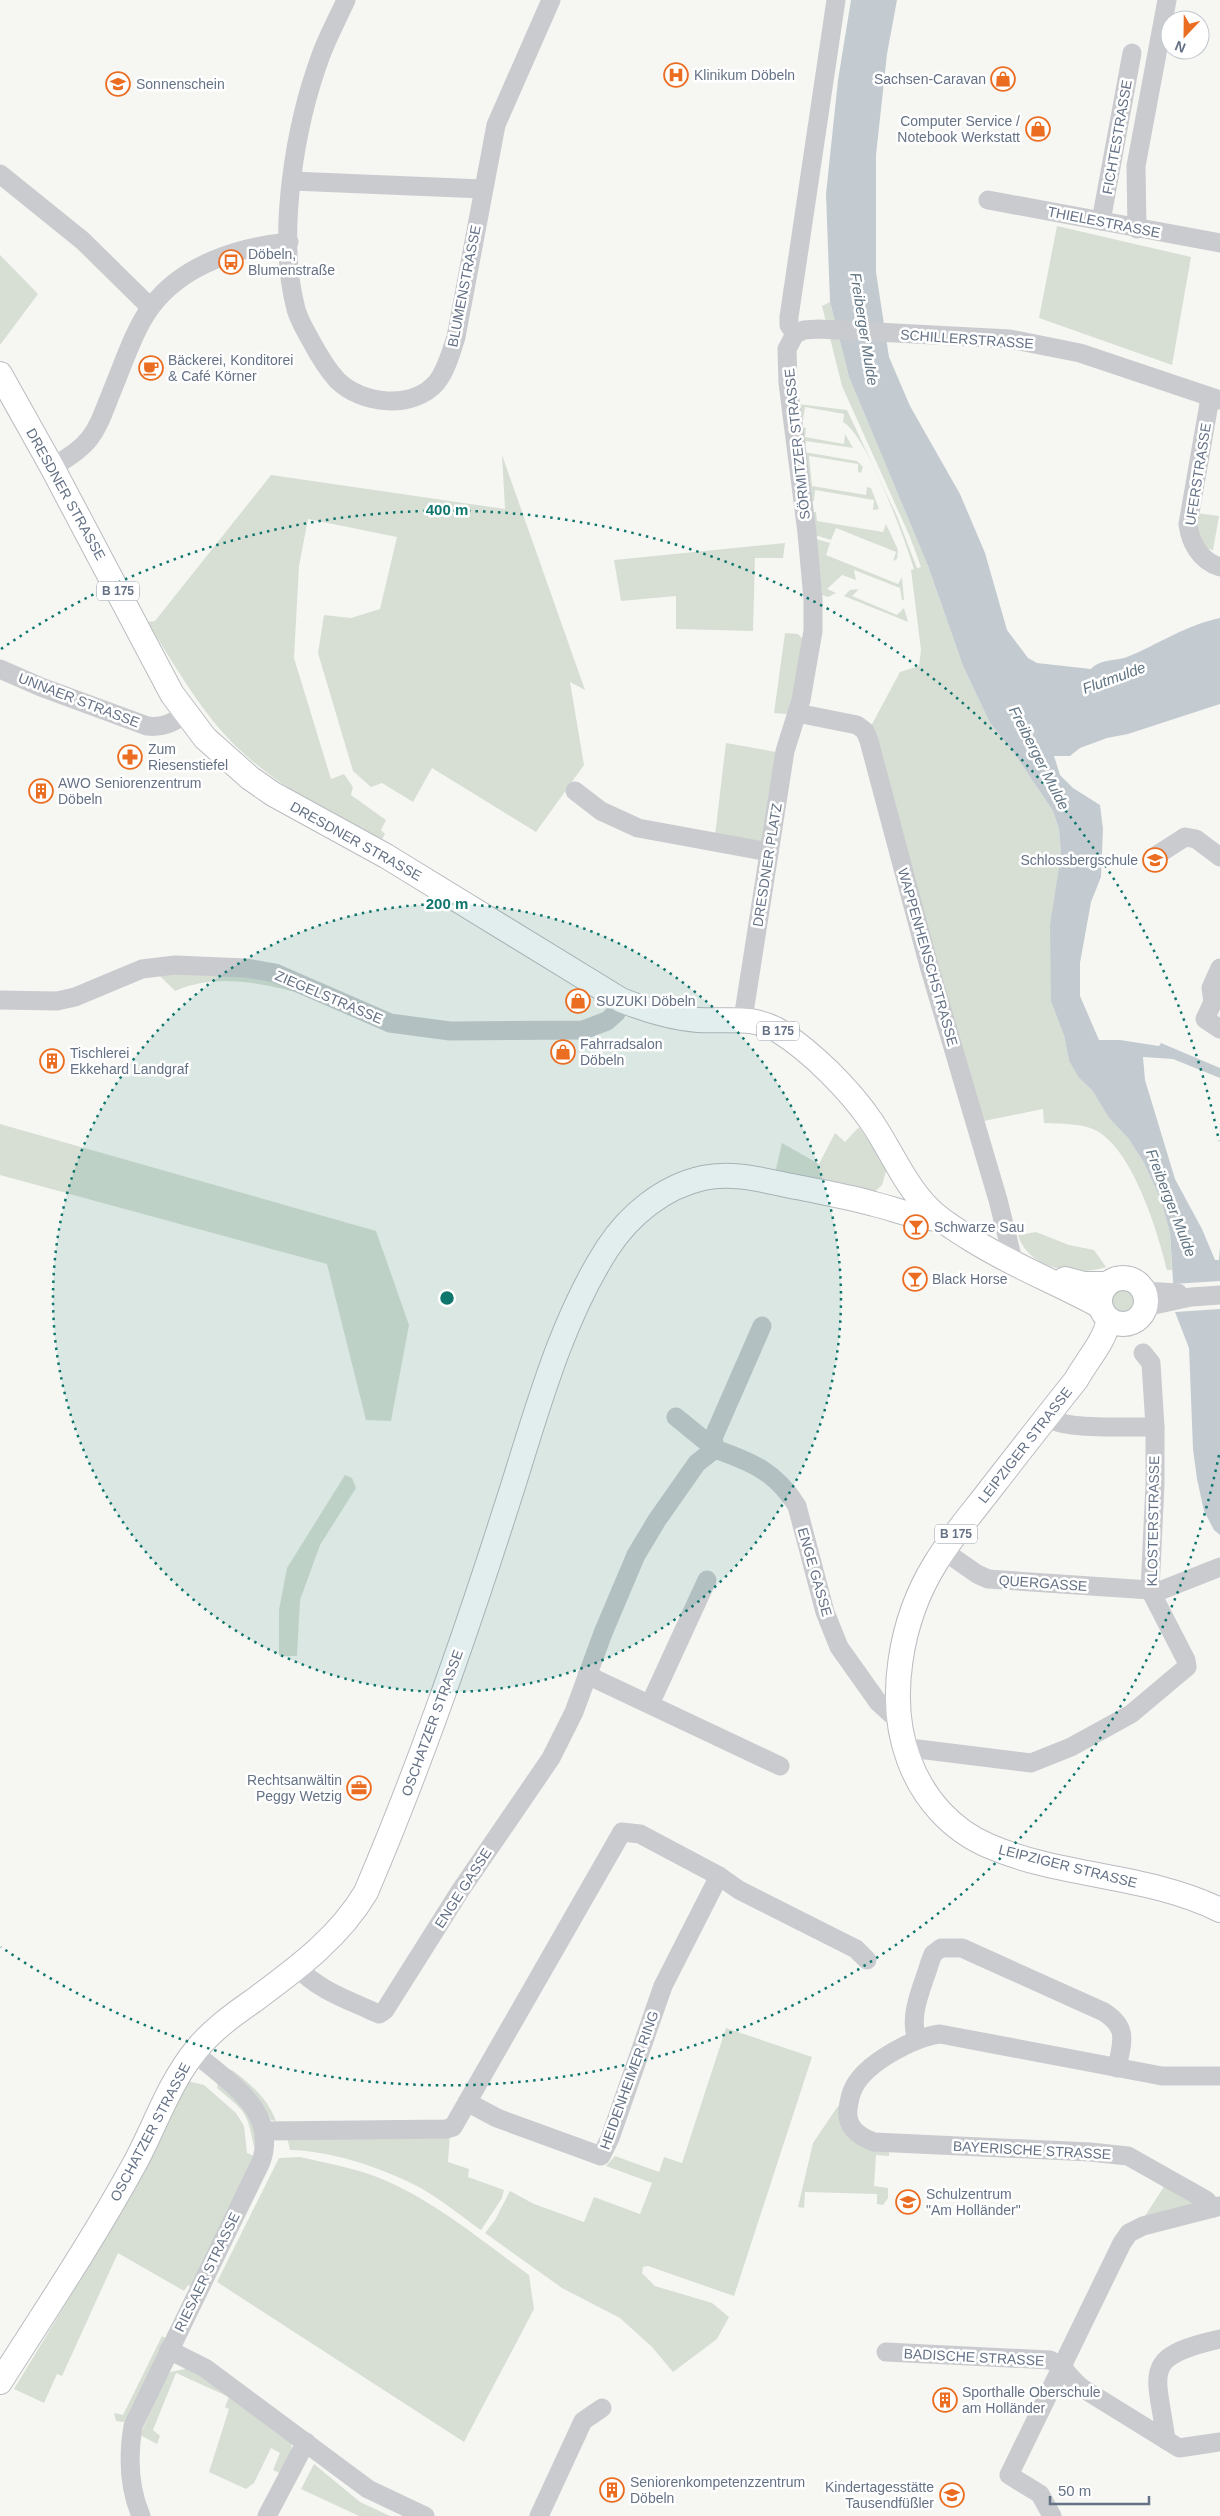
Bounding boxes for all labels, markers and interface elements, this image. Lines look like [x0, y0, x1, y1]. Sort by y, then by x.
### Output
north arrow [1160, 10, 1210, 60]
text: N [1172, 38, 1188, 56]
hospital icon: Klinikum Döbeln [663, 62, 689, 88]
shop icon: Sachsen-Caravan [990, 66, 1016, 92]
place label: Klinikum Döbeln [694, 67, 795, 83]
school or university icon: Sonnenschein [105, 71, 131, 97]
place label: Sachsen-Caravan [874, 71, 986, 87]
place label: Sonnenschein [136, 76, 225, 92]
street label: FICHTESTRASSE [1099, 79, 1135, 195]
place label: Computer Service / Notebook Werkstatt [897, 113, 1020, 145]
shop icon: Computer Service / Notebook Werkstatt [1025, 116, 1051, 142]
street label: THIELESTRASSE [1046, 203, 1162, 241]
street label: BLUMENSTRASSE [444, 224, 484, 348]
place label: Döbeln, Blumenstraße [248, 246, 335, 278]
bus stop icon: Döbeln, Blumenstraße [218, 249, 244, 275]
water label: Freiberger Mulde [847, 271, 882, 387]
street label: SCHILLERSTRASSE [900, 326, 1034, 352]
place label: Bäckerei, Konditorei & Café Körner [168, 352, 293, 384]
cafe icon: Bäckerei, Konditorei & Café Körner [138, 355, 164, 381]
street label: SÖRMITZER STRASSE [780, 368, 813, 520]
street label: UFERSTRASSE [1182, 422, 1214, 526]
street label: DRESDNER STRASSE [23, 425, 109, 563]
text: 400 m [426, 501, 468, 518]
road number: B 175 [97, 582, 139, 600]
water label: Flutmulde [1080, 658, 1148, 697]
street label: UNNAER STRASSE [16, 670, 142, 730]
water label: Freiberger Mulde [1006, 703, 1073, 813]
place label: Zum Riesenstiefel [148, 741, 228, 773]
pharmacy icon: Zum Riesenstiefel [117, 744, 143, 770]
place label: AWO Seniorenzentrum Döbeln [58, 775, 201, 807]
building icon: AWO Seniorenzentrum Döbeln [28, 778, 54, 804]
street label: DRESDNER STRASSE [287, 798, 425, 884]
street label: DRESDNER PLATZ [749, 802, 785, 928]
school or university icon: Schlossbergschule [1142, 847, 1168, 873]
place label: Schlossbergschule [1020, 852, 1138, 868]
street label: WAPPENHENSCHSTRASSE [895, 866, 961, 1048]
text: 200 m [426, 895, 468, 912]
street label: ZIEGELSTRASSE [273, 967, 385, 1027]
shop icon: SUZUKI Döbeln [565, 988, 591, 1014]
place label: SUZUKI Döbeln [596, 993, 696, 1009]
road number: B 175 [757, 1021, 799, 1040]
place label: Fahrradsalon Döbeln [580, 1036, 663, 1068]
shop icon: Fahrradsalon Döbeln [550, 1039, 576, 1065]
place label: Tischlerei Ekkehard Landgraf [70, 1045, 188, 1077]
building icon: Tischlerei Ekkehard Landgraf [39, 1048, 65, 1074]
water label: Freiberger Mulde [1143, 1146, 1200, 1259]
bar icon: Schwarze Sau [903, 1214, 929, 1240]
place label: Schwarze Sau [934, 1219, 1024, 1235]
bar icon: Black Horse [902, 1266, 928, 1292]
place label: Black Horse [932, 1271, 1008, 1287]
centre of rings [438, 1289, 456, 1307]
street label: LEIPZIGER STRASSE [975, 1384, 1075, 1506]
street label: KLOSTERSTRASSE [1144, 1456, 1162, 1586]
road number: B 175 [935, 1525, 977, 1544]
street label: ENGE GASSE [795, 1526, 835, 1618]
street label: QUERGASSE [998, 1572, 1088, 1594]
street label: OSCHATZER STRASSE [398, 1648, 466, 1798]
place label: Rechtsanwältin Peggy Wetzig [247, 1772, 342, 1804]
office icon: Rechtsanwältin Peggy Wetzig [346, 1775, 372, 1801]
street label: LEIPZIGER STRASSE [997, 1841, 1139, 1891]
street label: ENGE GASSE [431, 1845, 495, 1931]
street label: HEIDENHEIMER RING [596, 2009, 662, 2151]
street label: OSCHATZER STRASSE [107, 2060, 193, 2204]
street label: BAYERISCHE STRASSE [952, 2138, 1112, 2162]
place label: Schulzentrum "Am Holländer" [926, 2186, 1021, 2218]
school or university icon: Schulzentrum "Am Holländer" [895, 2189, 921, 2215]
street label: RIESAER STRASSE [171, 2210, 243, 2334]
street label: BADISCHE STRASSE [903, 2345, 1045, 2369]
place label: Sporthalle Oberschule am Holländer [962, 2384, 1101, 2416]
building icon: Sporthalle Oberschule am Holländer [932, 2387, 958, 2413]
place label: Seniorenkompetenzzentrum Döbeln [630, 2474, 805, 2506]
scale bar [1050, 2474, 1149, 2506]
building icon: Seniorenkompetenzzentrum Döbeln [599, 2477, 625, 2503]
place label: Kindertagesstätte Tausendfüßler [825, 2479, 934, 2511]
school or university icon: Kindertagesstätte Tausendfüßler [939, 2482, 965, 2508]
text: 50 m [1058, 2482, 1091, 2499]

